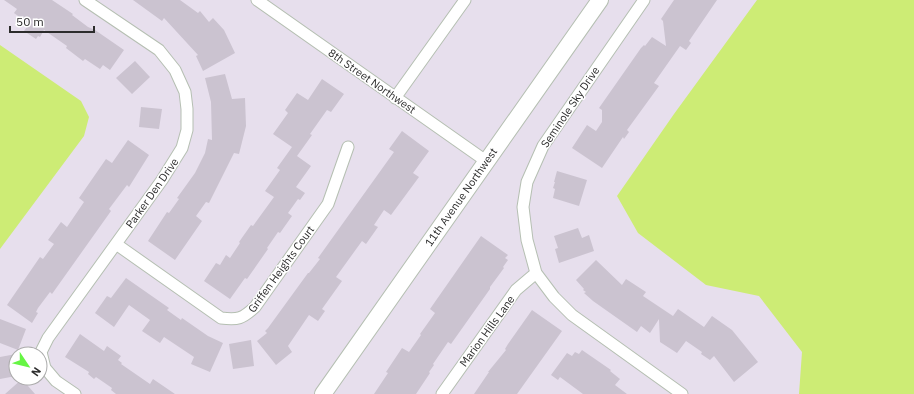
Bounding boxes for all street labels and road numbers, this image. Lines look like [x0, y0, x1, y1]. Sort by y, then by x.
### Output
street label: 8th Street Northwest [326, 46, 419, 117]
street label: Seminole Sky Drive [538, 64, 602, 150]
street label: 11th Avenue Northwest [422, 145, 500, 249]
street label: Parker Den Drive [123, 155, 181, 231]
street label: Griffen Heights Court [245, 223, 317, 315]
street label: Marion Hills Lane [456, 293, 518, 369]

